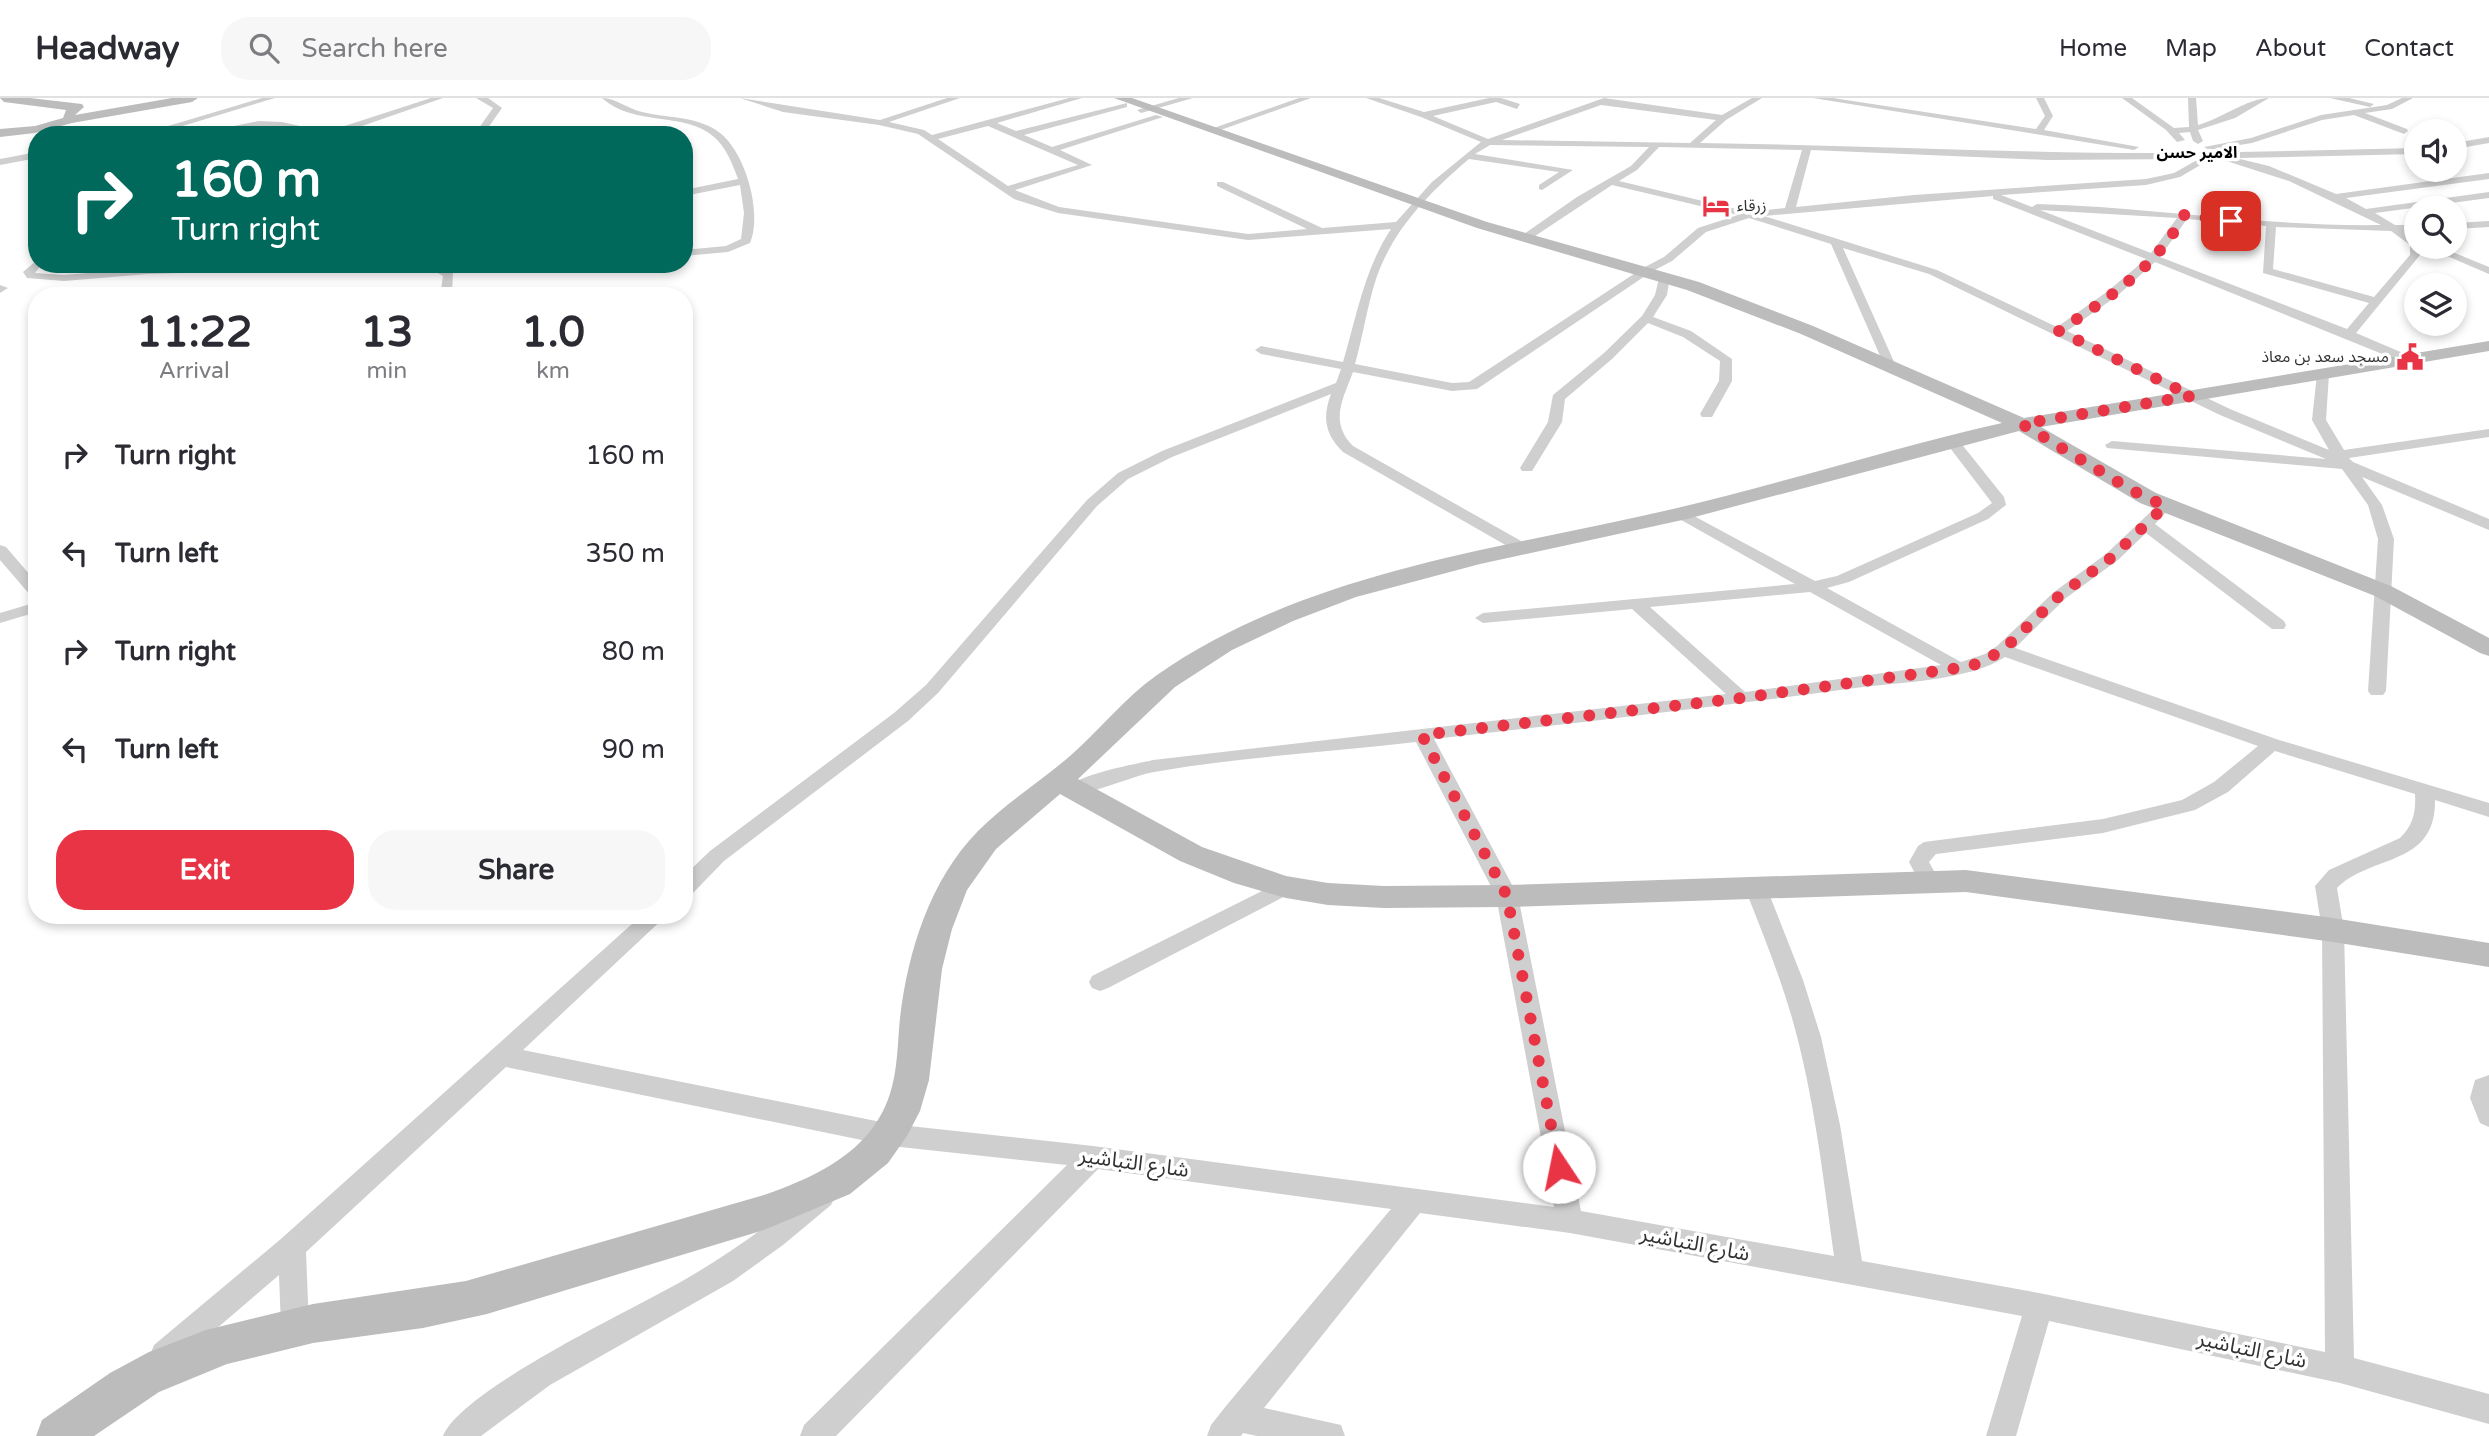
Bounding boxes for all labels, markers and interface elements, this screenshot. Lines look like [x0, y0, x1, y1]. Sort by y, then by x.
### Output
search box [221, 17, 711, 80]
text: Headway [35, 29, 179, 68]
icon: search [245, 29, 283, 67]
text: Search here [301, 33, 448, 64]
text: Home [2059, 34, 2127, 63]
text: Map [2165, 34, 2217, 63]
text: About [2255, 34, 2326, 63]
text: Contact [2364, 34, 2454, 63]
map controls [2404, 119, 2467, 336]
button: sound [2404, 119, 2467, 182]
district label: الامير حسن [2157, 143, 2237, 163]
text: 160 m [171, 151, 321, 210]
icon: right [56, 154, 147, 245]
hotel icon: زرقاء [1701, 191, 1731, 221]
pin [2201, 191, 2261, 251]
place label: زرقاء [1737, 196, 1767, 216]
button: search [2404, 196, 2467, 259]
icon: arrive [2212, 202, 2250, 240]
text: Turn right [171, 211, 320, 249]
button: layers [2404, 273, 2467, 336]
text: 11:22 [136, 307, 252, 358]
text: 13 [360, 307, 413, 358]
text: 1.0 [521, 307, 585, 358]
public building icon: مسجد سعد بن معاذ [2395, 342, 2425, 372]
place label: مسجد سعد بن معاذ [2261, 347, 2389, 367]
text: Arrival [159, 357, 230, 385]
text: min [366, 357, 407, 385]
text: km [536, 357, 570, 385]
icon: right [56, 436, 94, 474]
text: Turn right [115, 440, 236, 471]
text: 160 m [585, 440, 665, 471]
icon: left [56, 534, 94, 572]
text: Turn left [115, 538, 218, 569]
text: 350 m [585, 538, 665, 569]
icon: right [56, 632, 94, 670]
text: Turn right [115, 636, 236, 667]
text: 80 m [602, 636, 665, 667]
icon: left [56, 730, 94, 768]
text: Turn left [115, 734, 218, 765]
text: 90 m [602, 734, 665, 765]
button: Exit [56, 830, 354, 910]
button: Share [368, 830, 665, 910]
position arrow [1522, 1130, 1596, 1204]
street label: شارع التباشير [1076, 1143, 1191, 1185]
street label: شارع التباشير [1637, 1221, 1752, 1269]
street label: شارع التباشير [2194, 1326, 2309, 1376]

